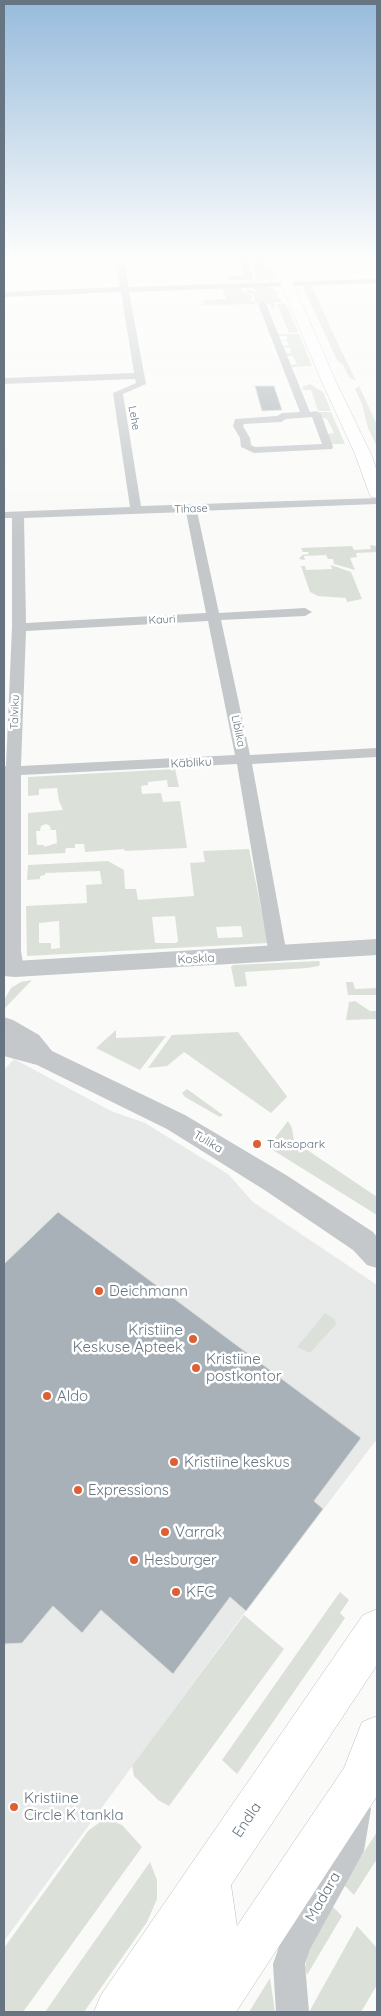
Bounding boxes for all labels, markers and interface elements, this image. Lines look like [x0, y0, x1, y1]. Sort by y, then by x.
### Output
street label: Lehe [125, 405, 143, 431]
street label: Tihase [174, 502, 208, 516]
street label: Kauri [148, 613, 176, 627]
street label: Talviku [8, 694, 22, 730]
street label: Liblika [228, 714, 248, 748]
street label: Käbliku [170, 755, 212, 771]
street label: Koskla [177, 951, 215, 967]
street label: Tulika [191, 1128, 225, 1156]
place label: Taksopark [267, 1137, 325, 1151]
marker: Taksopark [251, 1138, 263, 1150]
place label: Deichmann [109, 1282, 188, 1300]
marker: Deichmann [93, 1285, 105, 1297]
place label: Kristiine Keskuse Apteek [73, 1321, 183, 1356]
marker: Kristiine Keskuse Apteek [187, 1333, 199, 1345]
place label: Kristiine postkontor [206, 1350, 282, 1385]
marker: Kristiine postkontor [190, 1362, 202, 1374]
place label: Aldo [57, 1387, 88, 1405]
marker: Aldo [41, 1390, 53, 1402]
place label: Kristiine keskus [184, 1453, 289, 1471]
marker: Kristiine keskus [168, 1456, 180, 1468]
place label: Expressions [88, 1481, 169, 1499]
marker: Expressions [72, 1484, 84, 1496]
place label: Varrak [175, 1523, 222, 1541]
marker: Varrak [159, 1526, 171, 1538]
place label: Hesburger [144, 1551, 217, 1569]
marker: Hesburger [128, 1554, 140, 1566]
place label: KFC [186, 1583, 214, 1601]
marker: KFC [170, 1586, 182, 1598]
place label: Kristiine Circle K tankla [24, 1789, 124, 1824]
street label: Endla [229, 1799, 265, 1841]
marker: Kristiine Circle K tankla [8, 1801, 20, 1813]
street label: Madara [302, 1869, 344, 1925]

